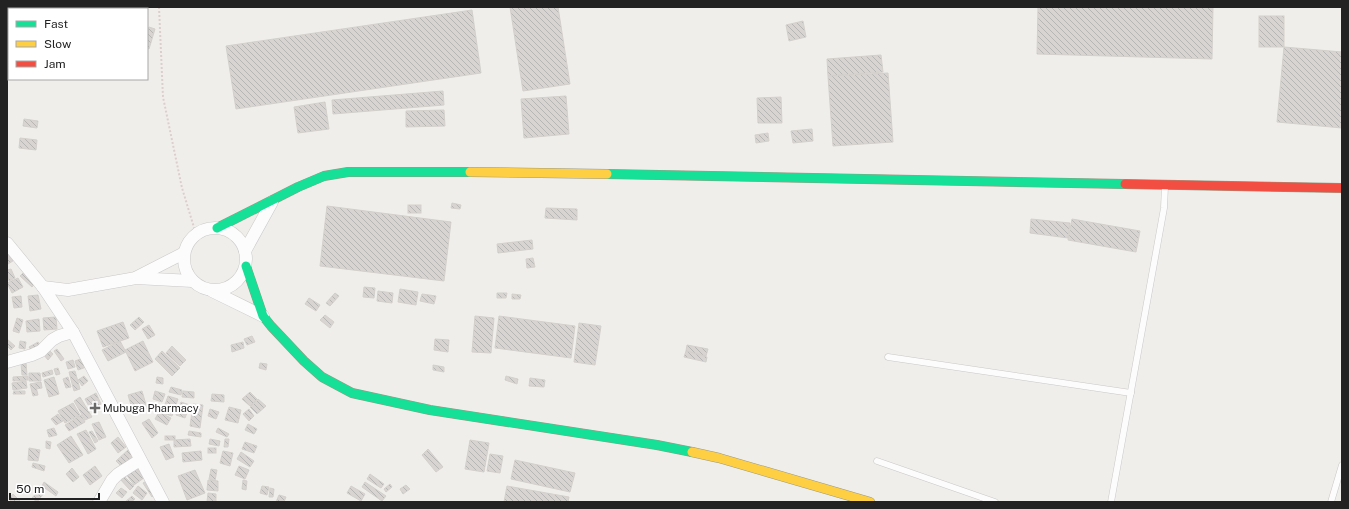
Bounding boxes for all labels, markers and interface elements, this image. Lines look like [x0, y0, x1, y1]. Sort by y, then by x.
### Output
legend [8, 8, 148, 80]
text: Fast [44, 17, 69, 31]
text: Slow [44, 37, 72, 51]
text: Jam [44, 57, 66, 71]
place label: Mubuga Pharmacy [103, 402, 199, 414]
marker: Mubuga Pharmacy [90, 403, 100, 413]
scale bar [10, 475, 99, 501]
text: 50 m [16, 482, 44, 496]

